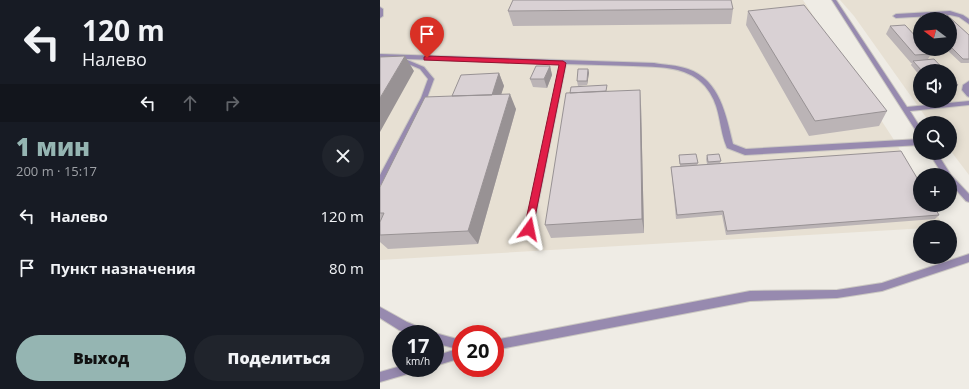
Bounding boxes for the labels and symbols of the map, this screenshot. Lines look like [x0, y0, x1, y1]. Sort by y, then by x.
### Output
north arrow [913, 12, 957, 56]
pin [410, 17, 444, 58]
position arrow [508, 208, 550, 250]
speed limit sign: 20 [452, 325, 504, 377]

